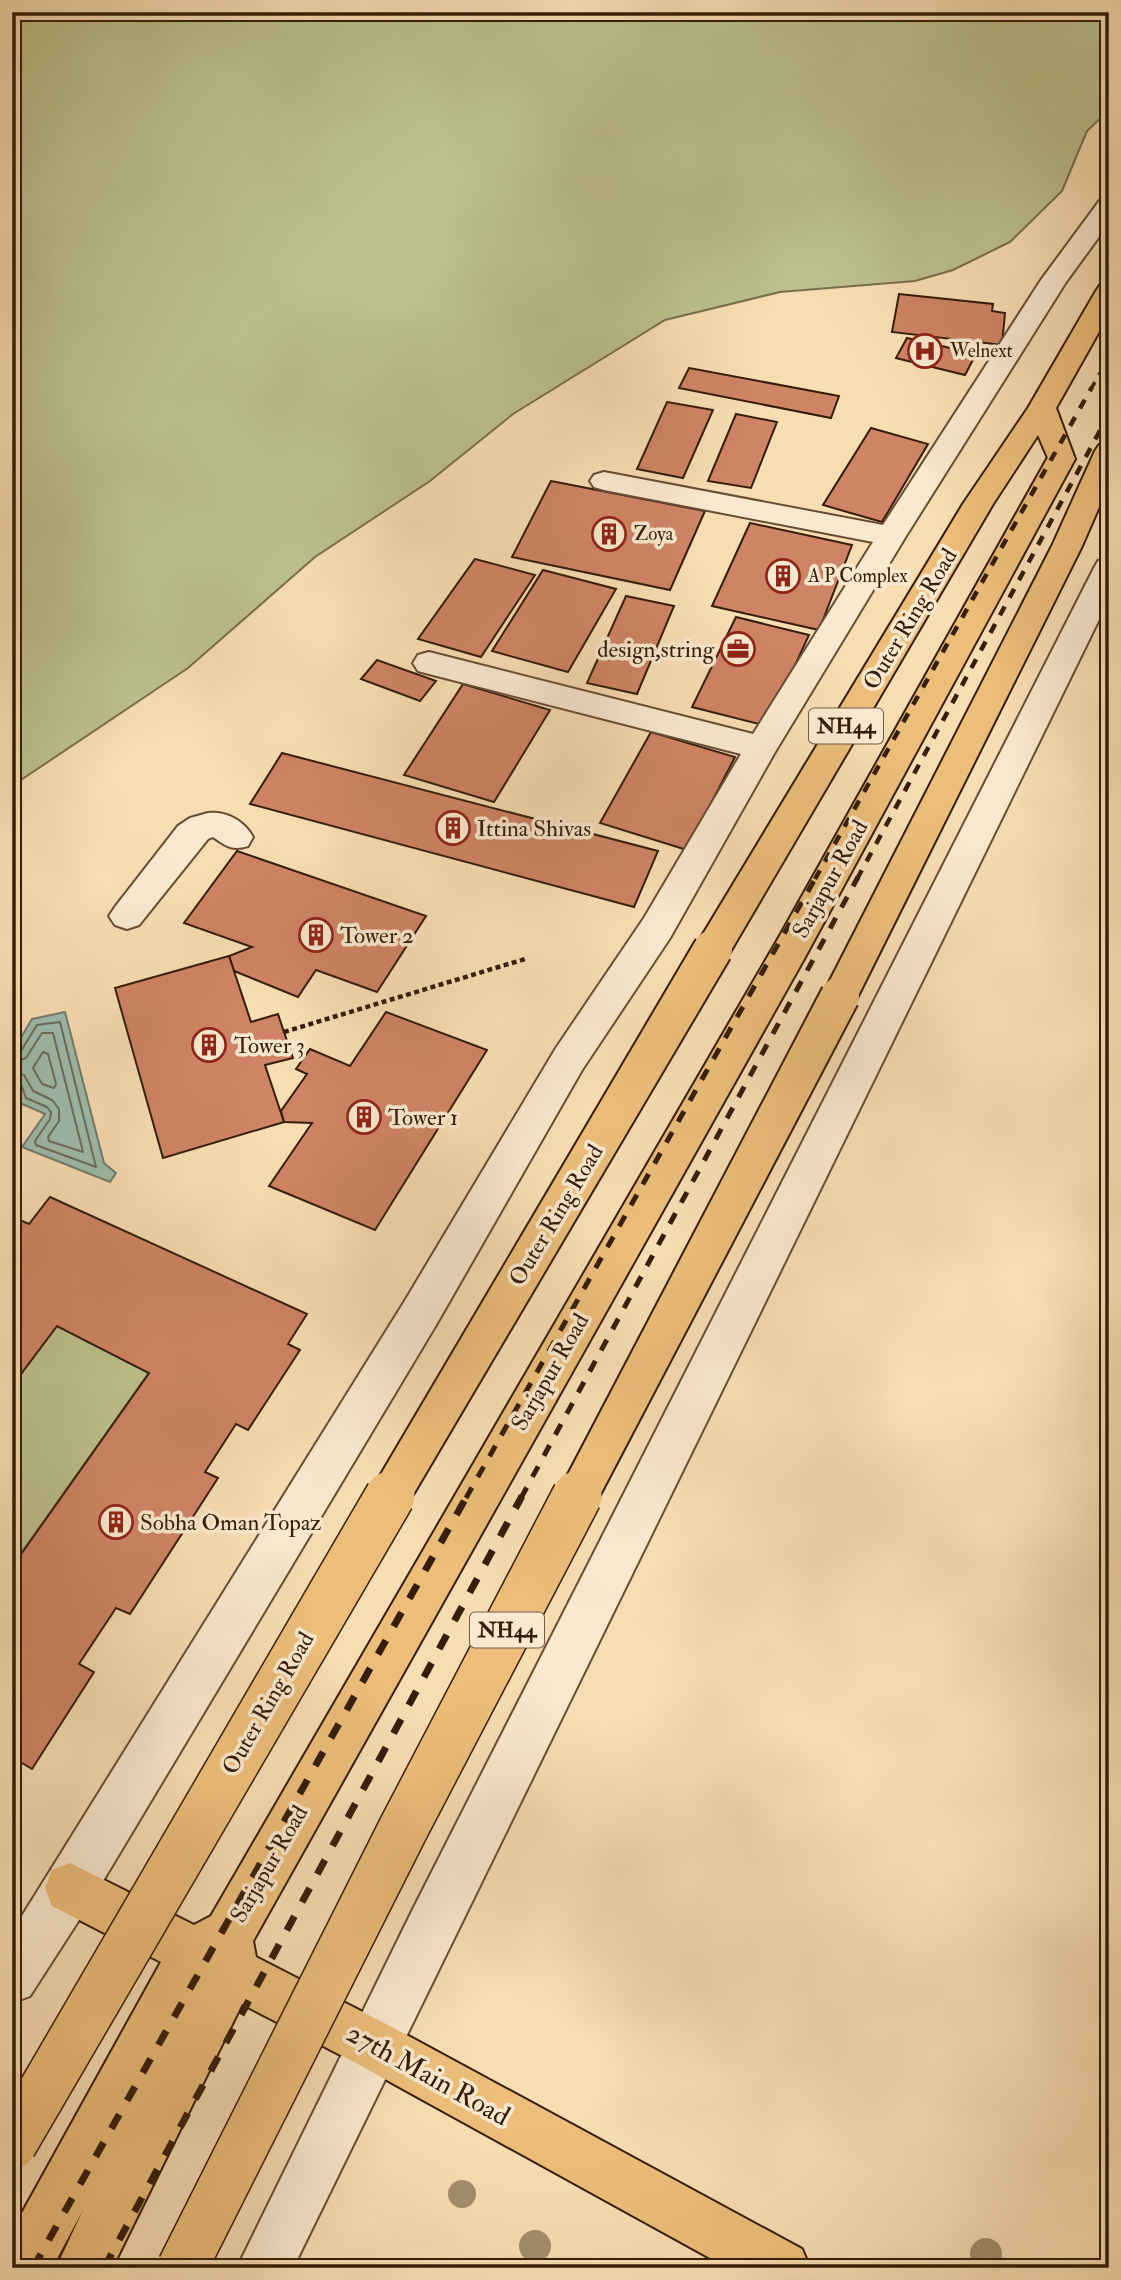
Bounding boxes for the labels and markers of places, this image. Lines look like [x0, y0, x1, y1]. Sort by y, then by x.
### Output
hospital icon: Welnext [906, 332, 944, 370]
place label: Welnext [949, 339, 1013, 363]
building icon: Zoya [590, 515, 628, 553]
place label: Zoya [634, 522, 674, 546]
building icon: A P Complex [764, 557, 802, 595]
place label: A P Complex [807, 564, 908, 589]
office icon: design,string [719, 630, 757, 668]
place label: design,string [597, 635, 715, 664]
building icon: Ittina Shivas [434, 809, 472, 847]
place label: Ittina Shivas [477, 814, 591, 843]
building icon: Tower 2 [297, 916, 335, 954]
place label: Tower 2 [340, 921, 414, 950]
building icon: Tower 3 [190, 1026, 228, 1064]
place label: Tower 3 [234, 1031, 305, 1060]
building icon: Tower 1 [345, 1098, 383, 1136]
place label: Tower 1 [388, 1103, 458, 1132]
building icon: Sobha Oman Topaz [97, 1503, 135, 1541]
place label: Sobha Oman Topaz [140, 1508, 322, 1538]

